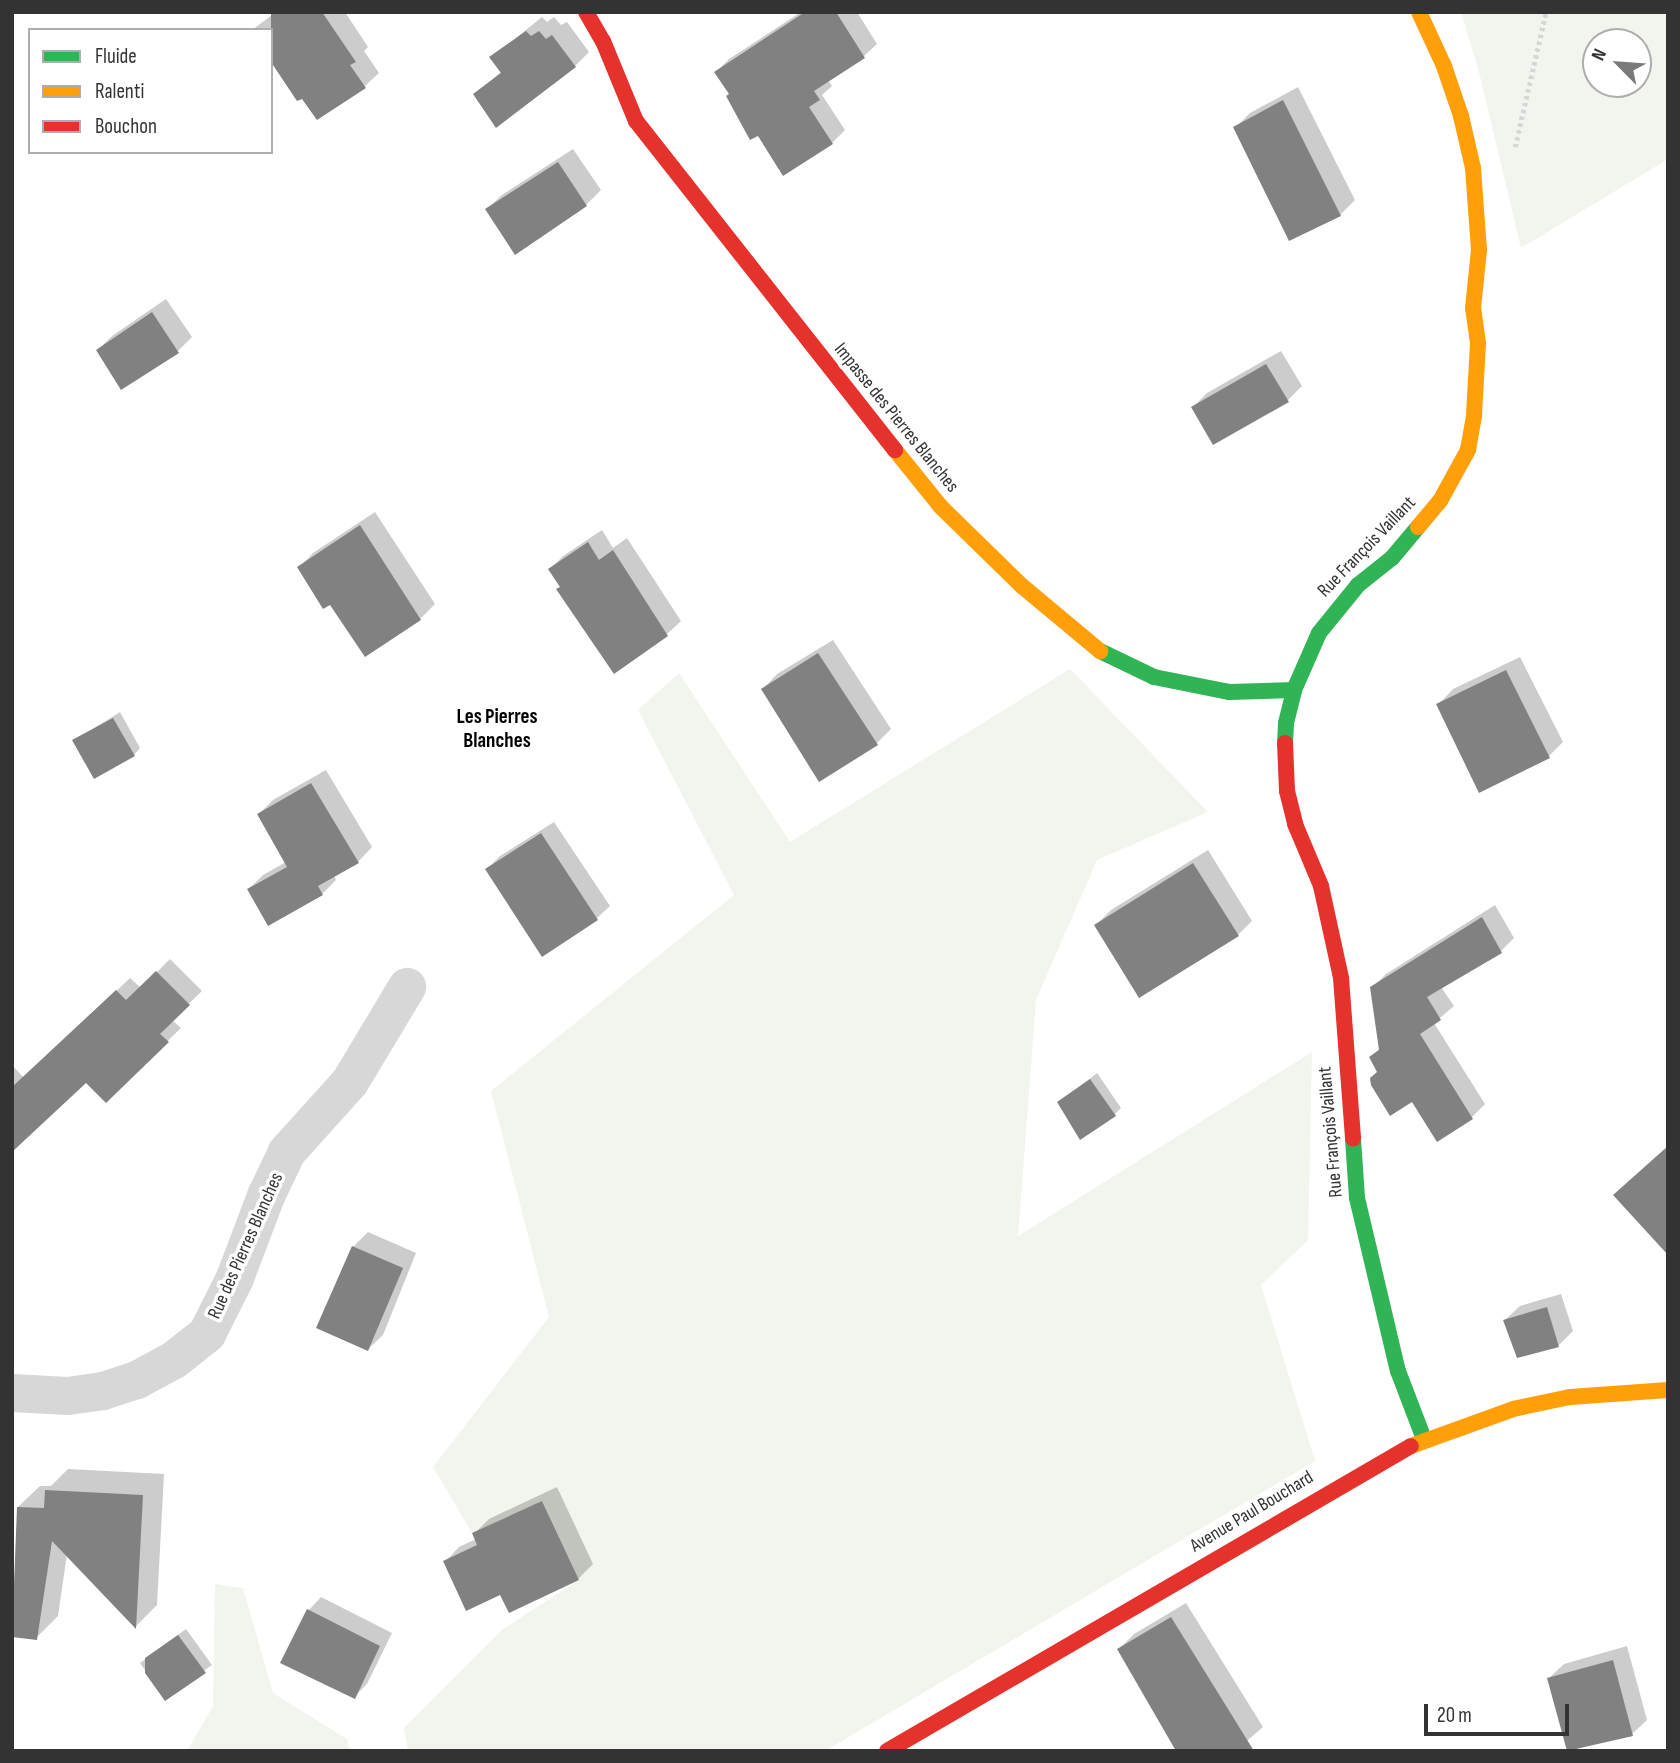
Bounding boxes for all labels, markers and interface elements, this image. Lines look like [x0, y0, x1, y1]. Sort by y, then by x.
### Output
legend [28, 28, 273, 154]
north arrow [1582, 28, 1652, 98]
text: Fluide [95, 44, 137, 69]
text: N [1587, 45, 1612, 64]
text: Ralenti [95, 79, 144, 104]
text: Bouchon [95, 114, 157, 139]
street label: Impasse des Pierres Blanches [829, 339, 963, 497]
street label: Rue François Vaillant [1313, 492, 1421, 602]
district label: Les Pierres Blanches [457, 704, 537, 754]
street label: Rue François Vaillant [1314, 1066, 1348, 1198]
street label: Rue des Pierres Blanches [204, 1169, 288, 1323]
street label: Avenue Paul Bouchard [1186, 1466, 1318, 1558]
scale bar [1428, 1690, 1573, 1734]
text: 20 m [1437, 1703, 1472, 1728]

